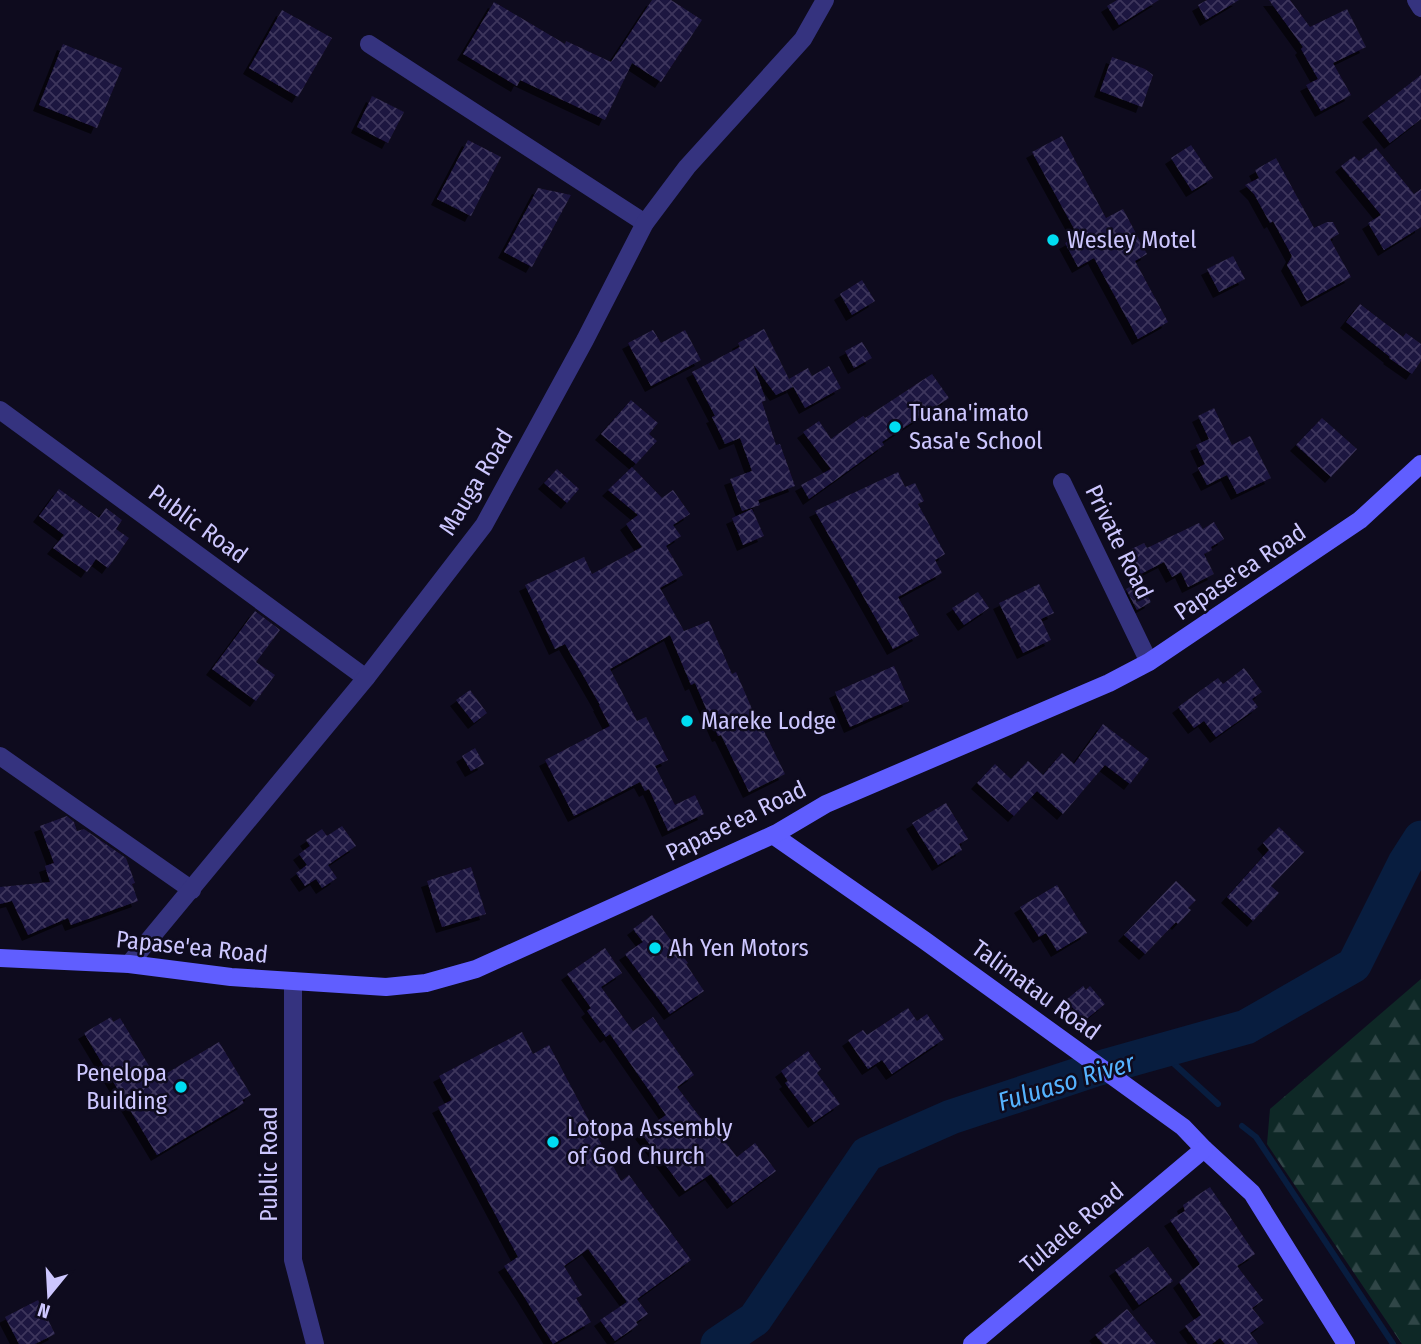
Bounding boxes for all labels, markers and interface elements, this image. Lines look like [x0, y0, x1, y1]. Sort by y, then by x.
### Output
place label: Wesley Motel [1067, 226, 1197, 254]
marker: Wesley Motel [1045, 232, 1061, 248]
place label: Tuana'imato Sasa'e School [909, 399, 1043, 455]
marker: Tuana'imato Sasa'e School [887, 419, 903, 435]
street label: Mauga Road [433, 424, 519, 540]
street label: Public Road [143, 479, 253, 569]
street label: Private Road [1079, 480, 1159, 604]
street label: Papase'ea Road [1169, 518, 1311, 626]
place label: Mareke Lodge [701, 707, 836, 735]
marker: Mareke Lodge [679, 713, 695, 729]
street label: Papase'ea Road [661, 775, 811, 867]
street label: Papase'ea Road [115, 925, 269, 969]
place label: Ah Yen Motors [669, 934, 809, 962]
street label: Talimatau Road [967, 934, 1105, 1046]
marker: Ah Yen Motors [647, 940, 663, 956]
water label: Fuluaso River [994, 1047, 1139, 1118]
place label: Penelopa Building [76, 1059, 168, 1115]
marker: Penelopa Building [173, 1079, 189, 1095]
street label: Public Road [255, 1106, 283, 1222]
place label: Lotopa Assembly of God Church [567, 1114, 733, 1170]
marker: Lotopa Assembly of God Church [545, 1134, 561, 1150]
street label: Tulaele Road [1015, 1177, 1129, 1279]
north arrow [14, 1260, 84, 1330]
text: N [35, 1298, 53, 1323]

